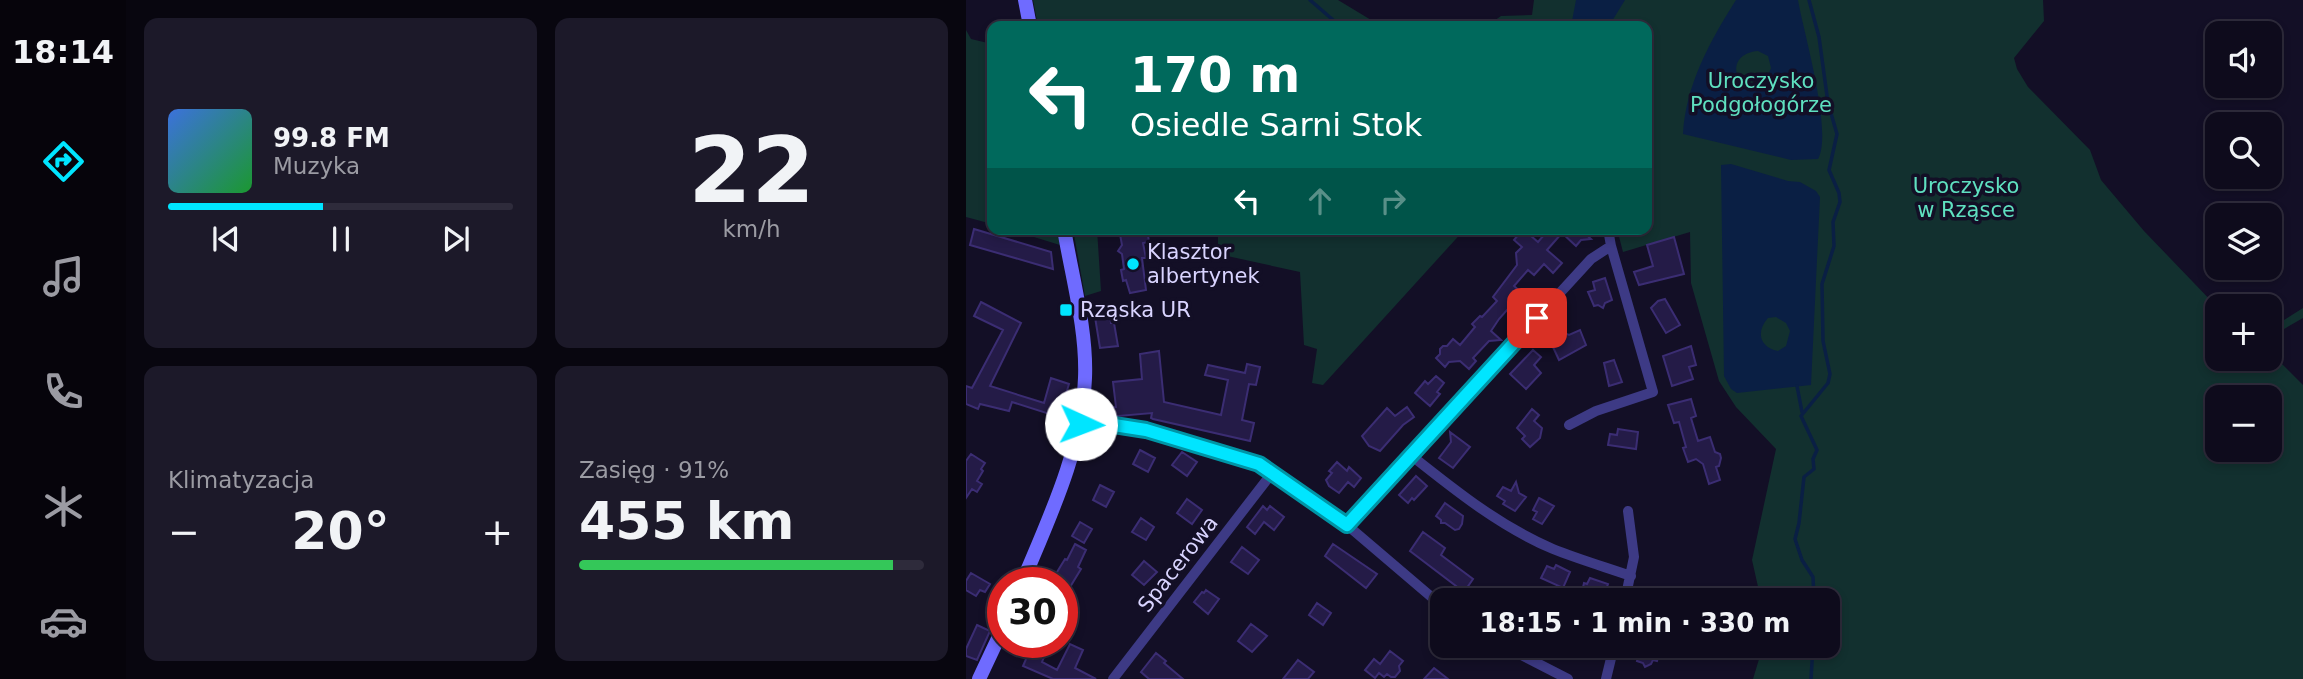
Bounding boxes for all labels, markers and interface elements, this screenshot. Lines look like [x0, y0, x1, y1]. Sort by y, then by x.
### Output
map controls [2205, 21, 2282, 462]
button: sound [2205, 21, 2282, 98]
text: 18:14 [12, 33, 114, 71]
text: 170 m [1130, 47, 1300, 104]
icon: left [1015, 49, 1106, 140]
park label: Uroczysko Podgołogórze [1690, 69, 1832, 117]
text: Osiedle Sarni Stok [1130, 106, 1422, 144]
button: search [2205, 112, 2282, 189]
text: 22 [688, 118, 815, 223]
text: 99.8 FM [273, 123, 390, 153]
icon: directions [39, 137, 88, 186]
text: Muzyka [273, 153, 360, 179]
park label: Uroczysko w Rząsce [1913, 174, 2019, 222]
icon: left [1228, 182, 1266, 220]
icon: ahead [1301, 182, 1339, 220]
icon: right [1374, 182, 1412, 220]
button: layers [2205, 203, 2282, 280]
text: km/h [722, 216, 781, 242]
icon: previous [207, 220, 245, 258]
icon: pause [322, 220, 360, 258]
icon: next [437, 220, 475, 258]
place label: Klasztor albertynek [1147, 240, 1260, 288]
icon: music [39, 252, 88, 301]
marker: Klasztor albertynek [1125, 256, 1141, 272]
pin [1507, 288, 1567, 348]
button: + [2205, 294, 2282, 371]
place label: Rząska UR [1080, 298, 1191, 322]
icon: arrive [1518, 299, 1556, 337]
marker: Rząska UR [1058, 302, 1074, 318]
icon: phone [39, 367, 88, 416]
button: − [2205, 385, 2282, 462]
position arrow [1044, 387, 1118, 461]
text: Zasięg · 91% [579, 457, 729, 483]
text: Klimatyzacja [168, 467, 314, 493]
icon: climate [39, 482, 88, 531]
text: 455 km [579, 491, 794, 551]
text: 20° [291, 501, 390, 561]
text: − [168, 510, 200, 554]
text: + [481, 510, 513, 554]
street label: Spacerowa [1133, 511, 1223, 617]
speed limit sign: 30 [987, 567, 1078, 658]
icon: car [39, 597, 88, 646]
text: 18:15 · 1 min · 330 m [1480, 608, 1790, 638]

